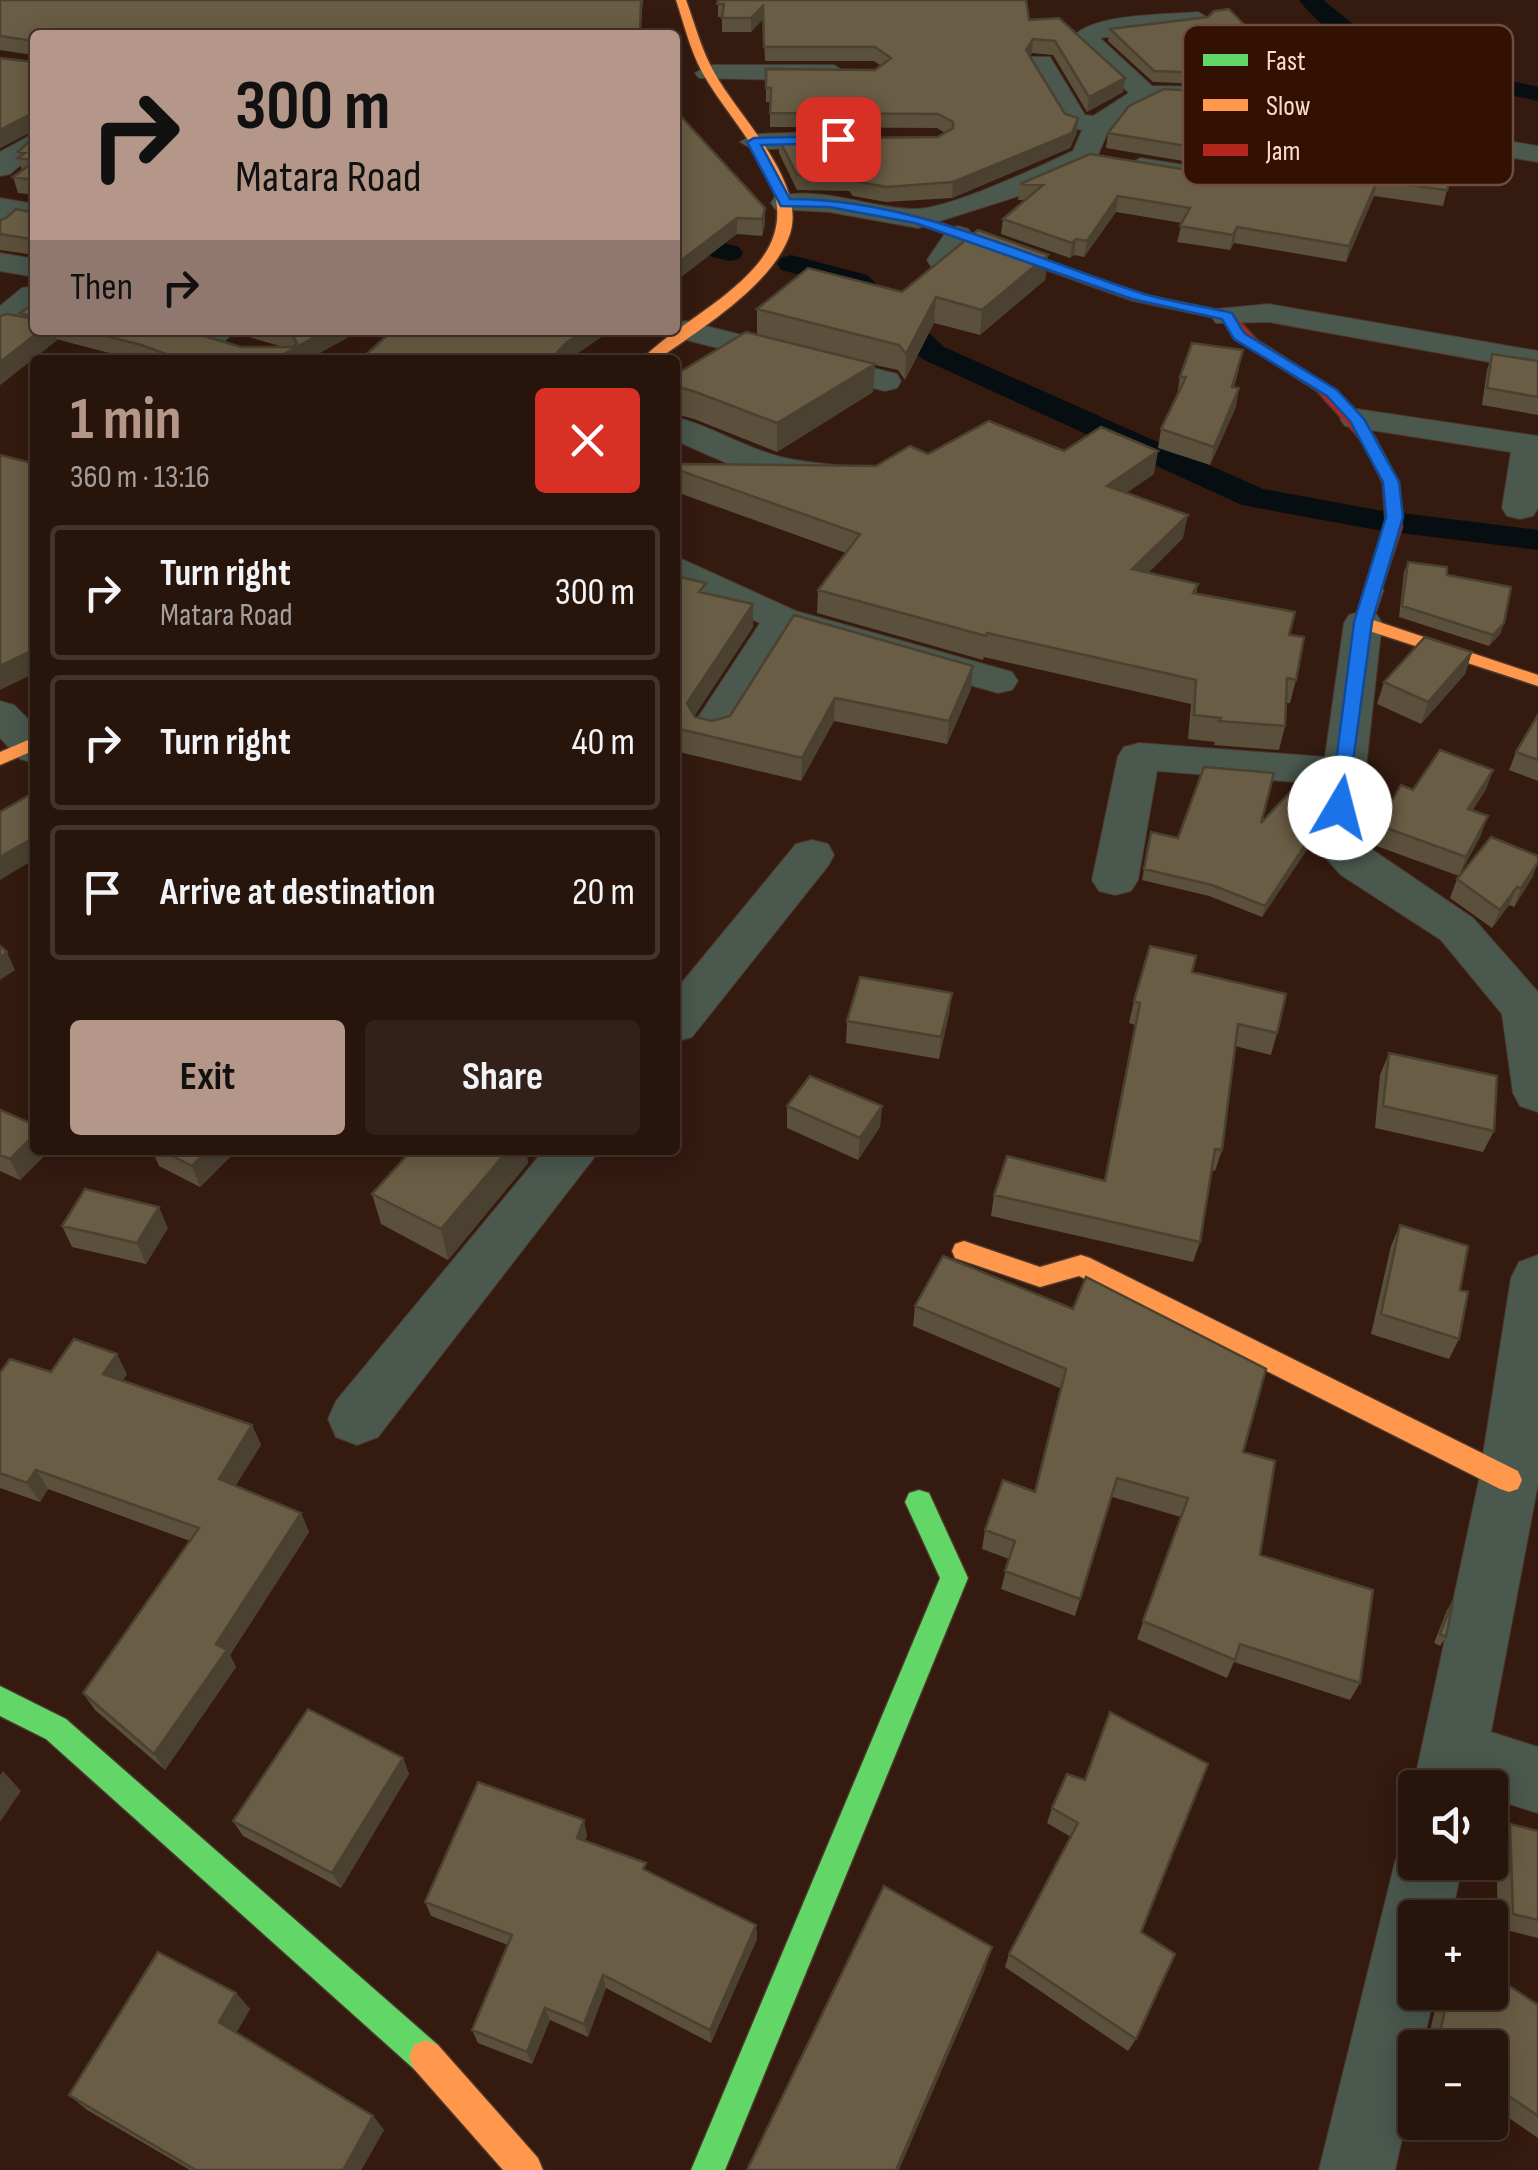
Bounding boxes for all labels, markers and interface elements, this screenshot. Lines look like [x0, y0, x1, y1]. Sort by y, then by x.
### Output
legend [1183, 25, 1513, 185]
text: Fast [1266, 45, 1305, 78]
text: 300 m [235, 65, 390, 149]
icon: right [70, 70, 200, 200]
text: Slow [1266, 90, 1311, 123]
pin [796, 97, 881, 182]
icon: arrive [811, 112, 866, 167]
text: Jam [1265, 135, 1301, 168]
text: Matara Road [235, 150, 422, 205]
icon: right [153, 260, 208, 315]
text: Then [70, 265, 133, 310]
text: 1 min [70, 384, 182, 456]
button: close [535, 388, 640, 493]
text: 360 m · 13:16 [70, 458, 210, 497]
text: Turn right [160, 551, 291, 596]
icon: right [75, 565, 130, 620]
text: 300 m [555, 570, 635, 615]
text: Matara Road [160, 596, 293, 635]
icon: right [75, 715, 130, 770]
text: Turn right [160, 720, 291, 765]
text: 40 m [572, 720, 635, 765]
position arrow [1288, 756, 1392, 860]
icon: arrive [75, 865, 130, 920]
text: Arrive at destination [160, 870, 435, 915]
text: 20 m [572, 870, 635, 915]
button: Exit [70, 1020, 345, 1135]
button: Share [365, 1020, 640, 1135]
map controls [1398, 1770, 1508, 2140]
button: sound [1398, 1770, 1508, 1880]
button: + [1398, 1900, 1508, 2010]
button: − [1398, 2030, 1508, 2140]

